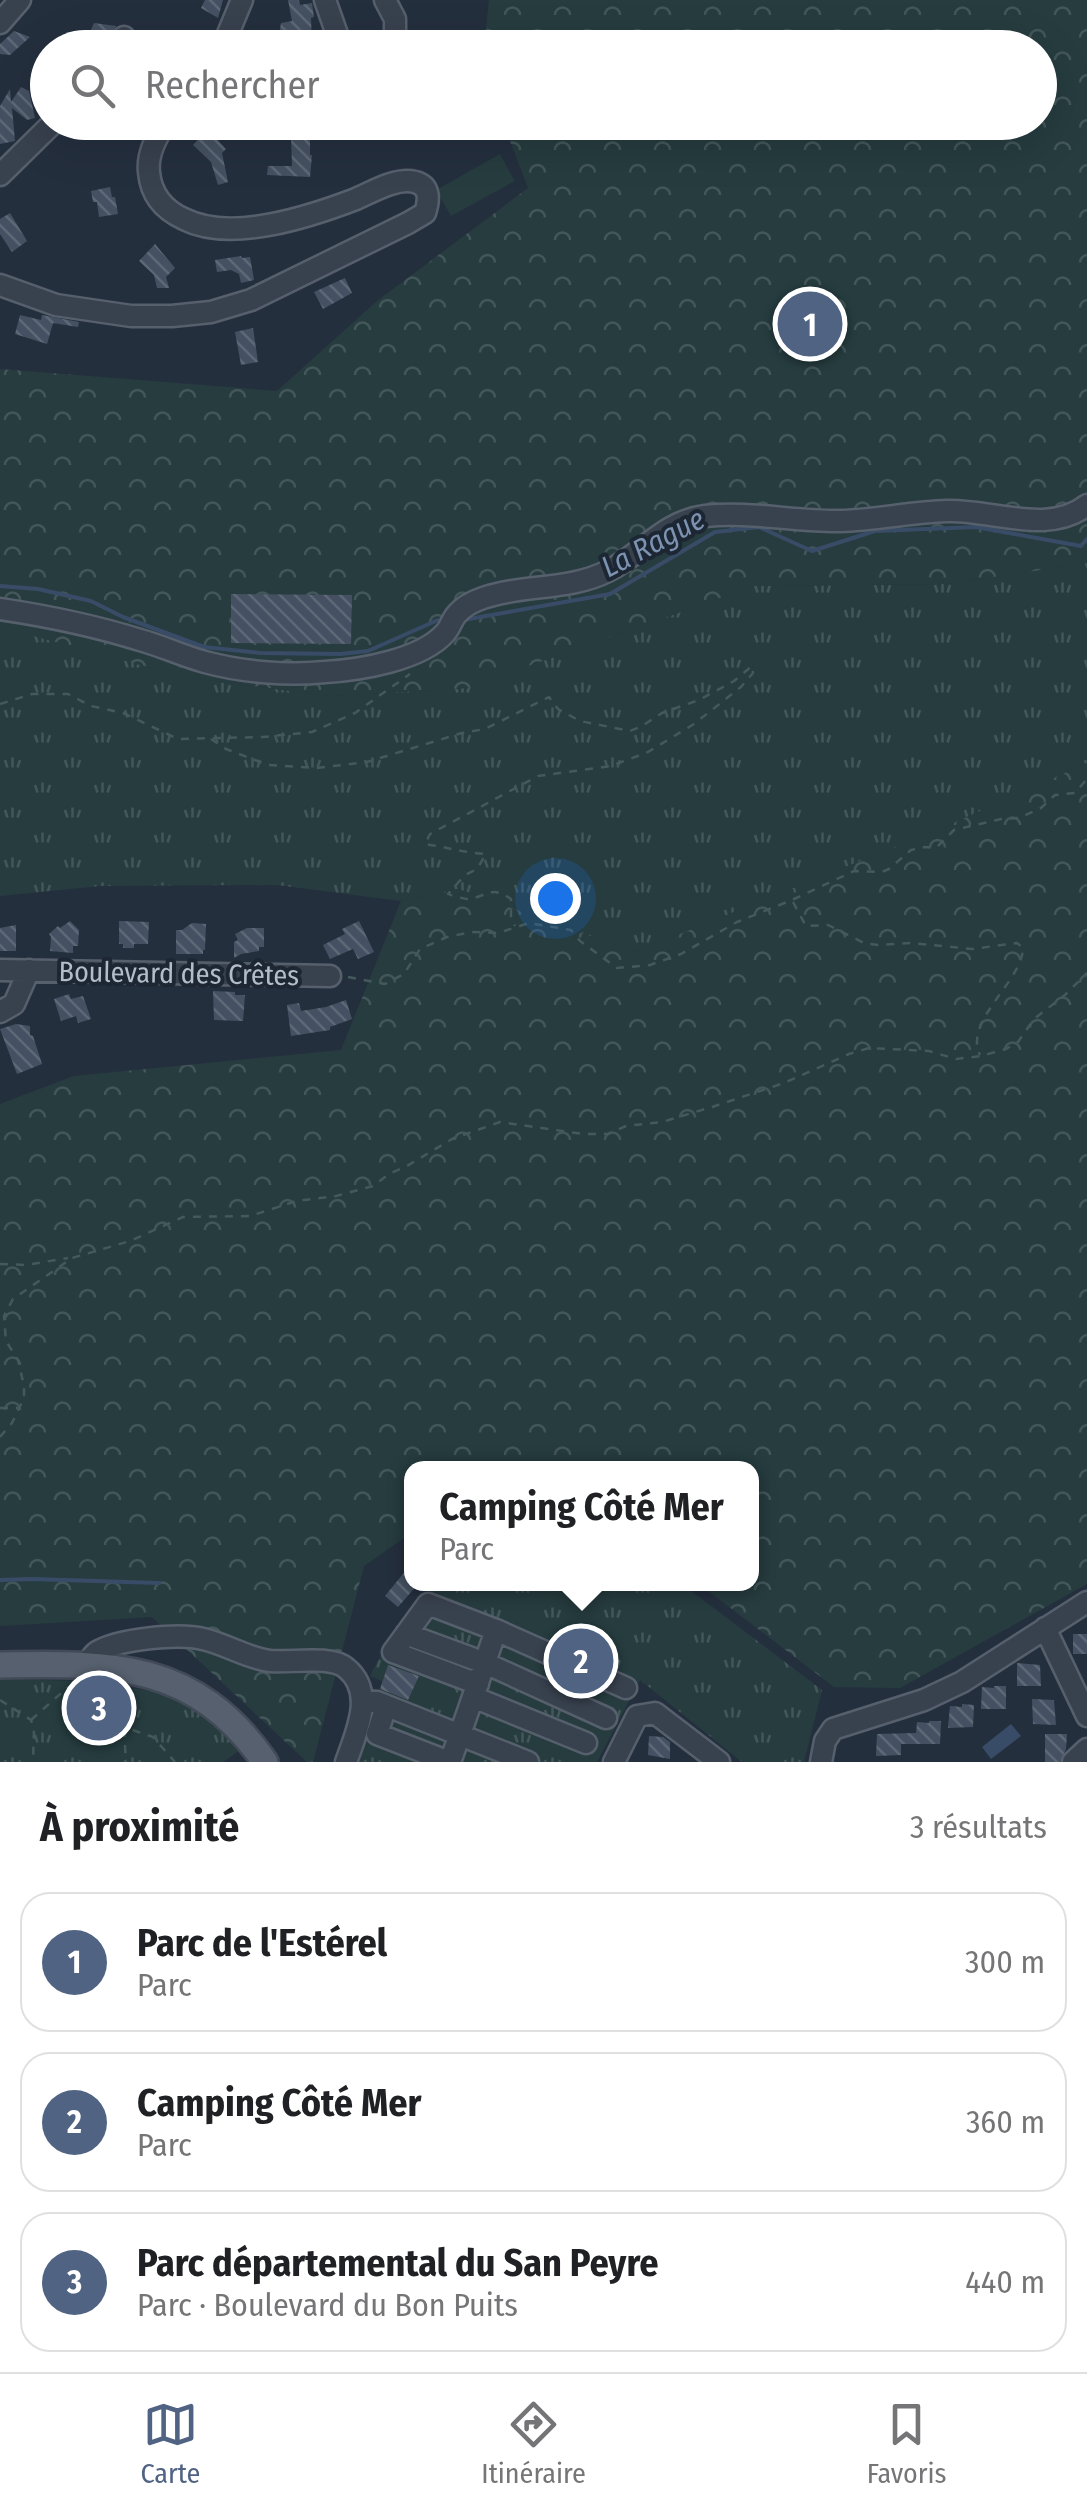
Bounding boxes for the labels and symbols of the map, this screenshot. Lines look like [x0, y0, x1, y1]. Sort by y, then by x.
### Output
pin: 1 [778, 286, 842, 362]
water label: La Rague [595, 501, 711, 585]
your location [530, 873, 581, 924]
street label: Boulevard des Crêtes [58, 955, 300, 992]
pin: 2 [548, 1624, 614, 1698]
pin: 3 [66, 1670, 132, 1746]

